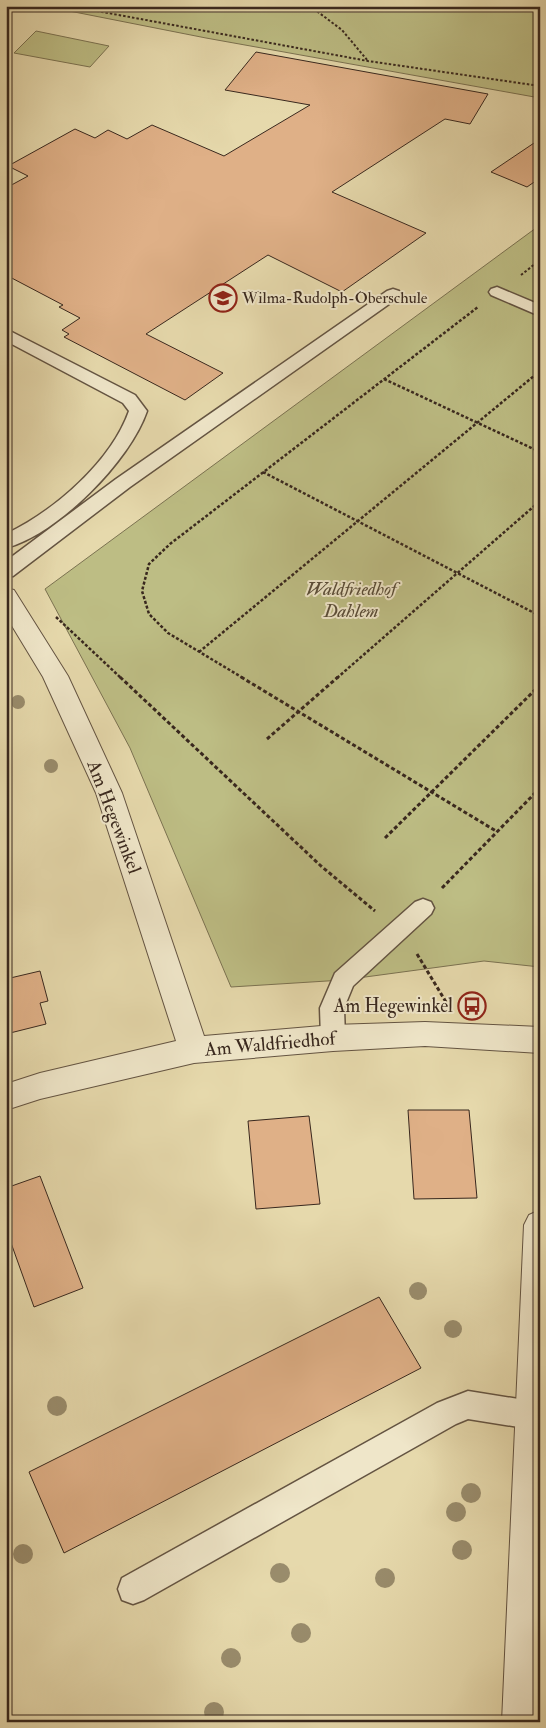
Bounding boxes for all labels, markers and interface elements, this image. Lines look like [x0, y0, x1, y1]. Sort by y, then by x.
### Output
school or university icon: Wilma-Rudolph-Oberschule [208, 283, 238, 313]
place label: Wilma-Rudolph-Oberschule [241, 288, 428, 309]
park label: Waldfriedhof Dahlem [306, 577, 401, 623]
street label: Am Hegewinkel [81, 756, 147, 877]
bus stop icon: Am Hegewinkel [457, 991, 487, 1021]
place label: Am Hegewinkel [332, 994, 453, 1018]
street label: Am Waldfriedhof [203, 1026, 339, 1062]

